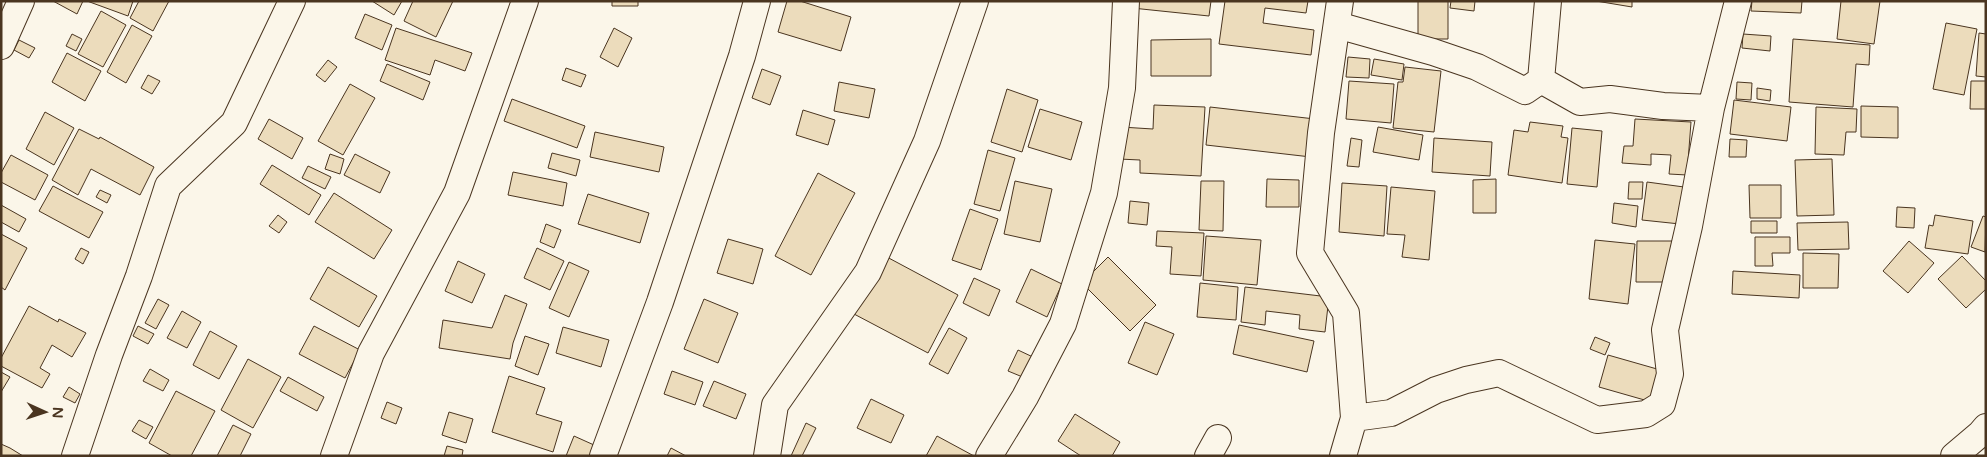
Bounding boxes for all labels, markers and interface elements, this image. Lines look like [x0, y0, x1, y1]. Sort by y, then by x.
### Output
north arrow [20, 387, 70, 437]
text: N [49, 407, 66, 419]

